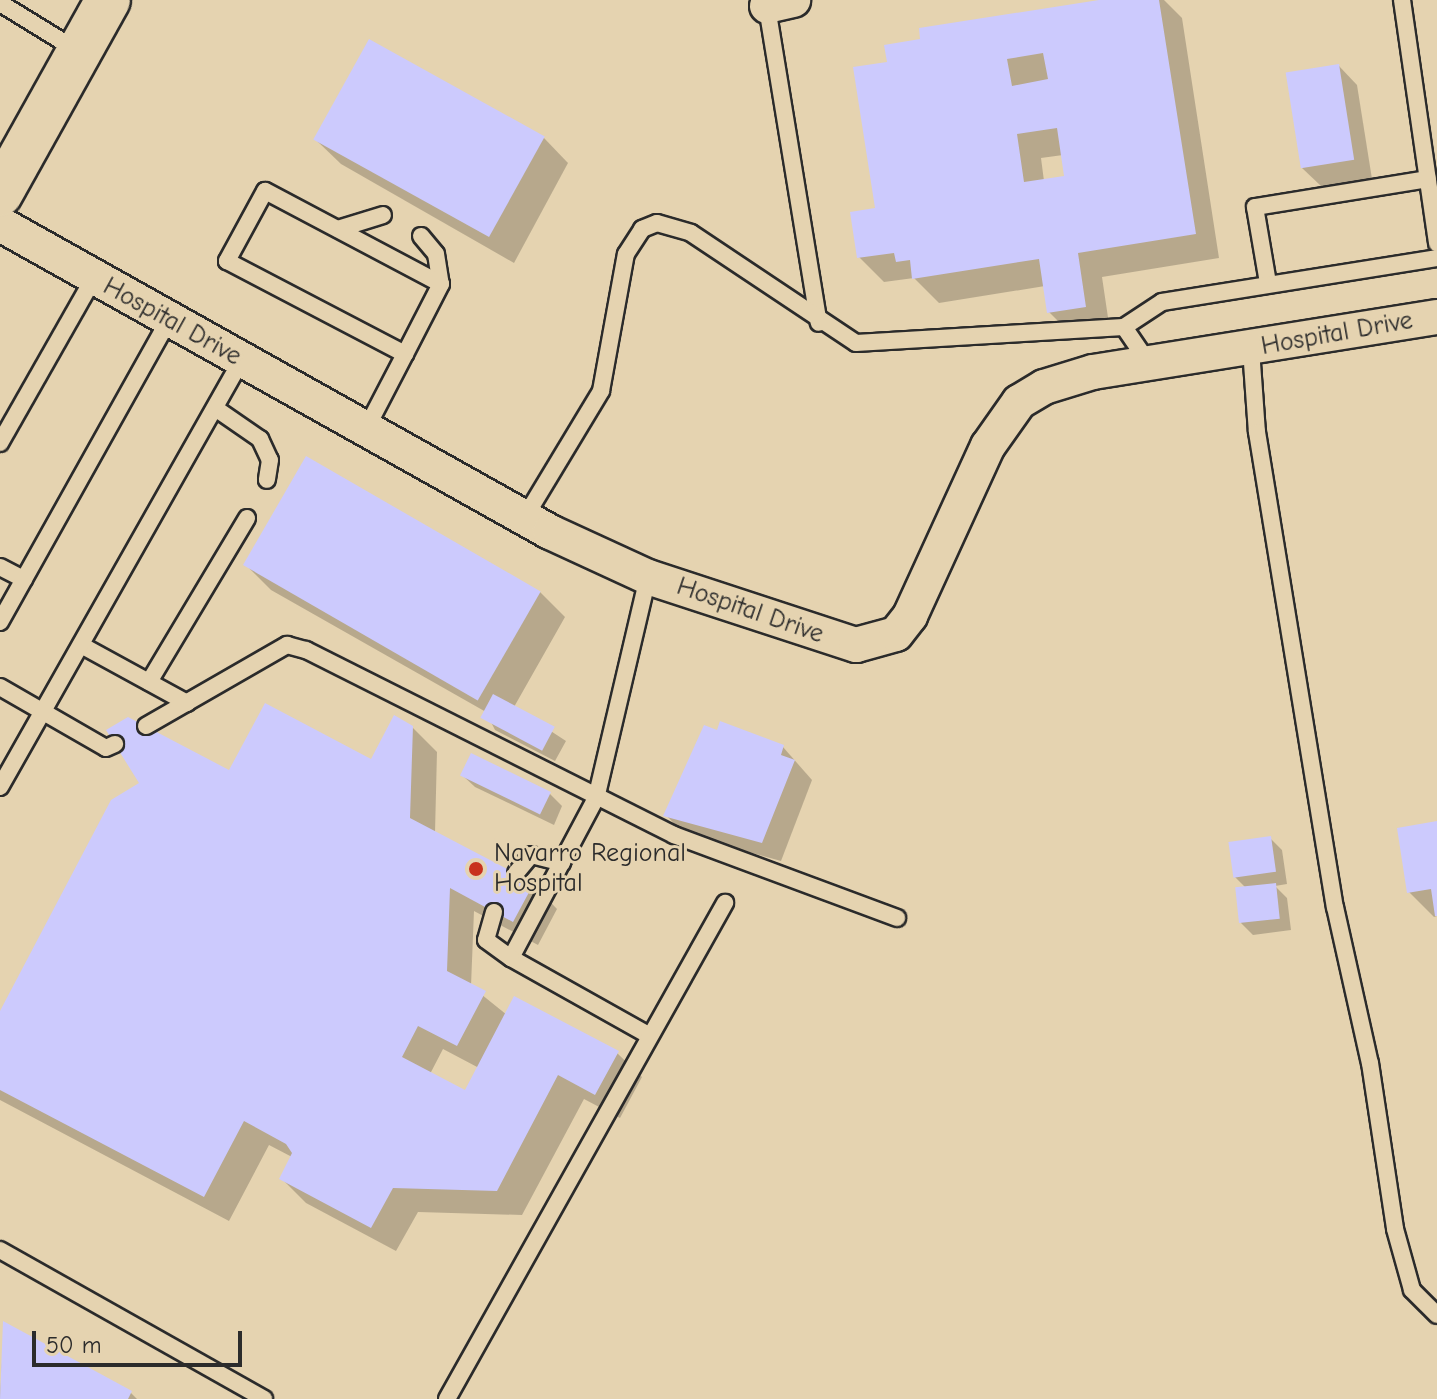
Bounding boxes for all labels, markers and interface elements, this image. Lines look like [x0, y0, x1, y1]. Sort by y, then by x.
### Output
street label: Hospital Drive [97, 271, 247, 373]
street label: Hospital Drive [1259, 305, 1415, 363]
street label: Hospital Drive [672, 571, 828, 651]
place label: Navarro Regional Hospital [494, 838, 686, 900]
marker: Navarro Regional Hospital [465, 858, 487, 880]
scale bar [36, 1315, 246, 1365]
text: 50 m [46, 1331, 102, 1359]

